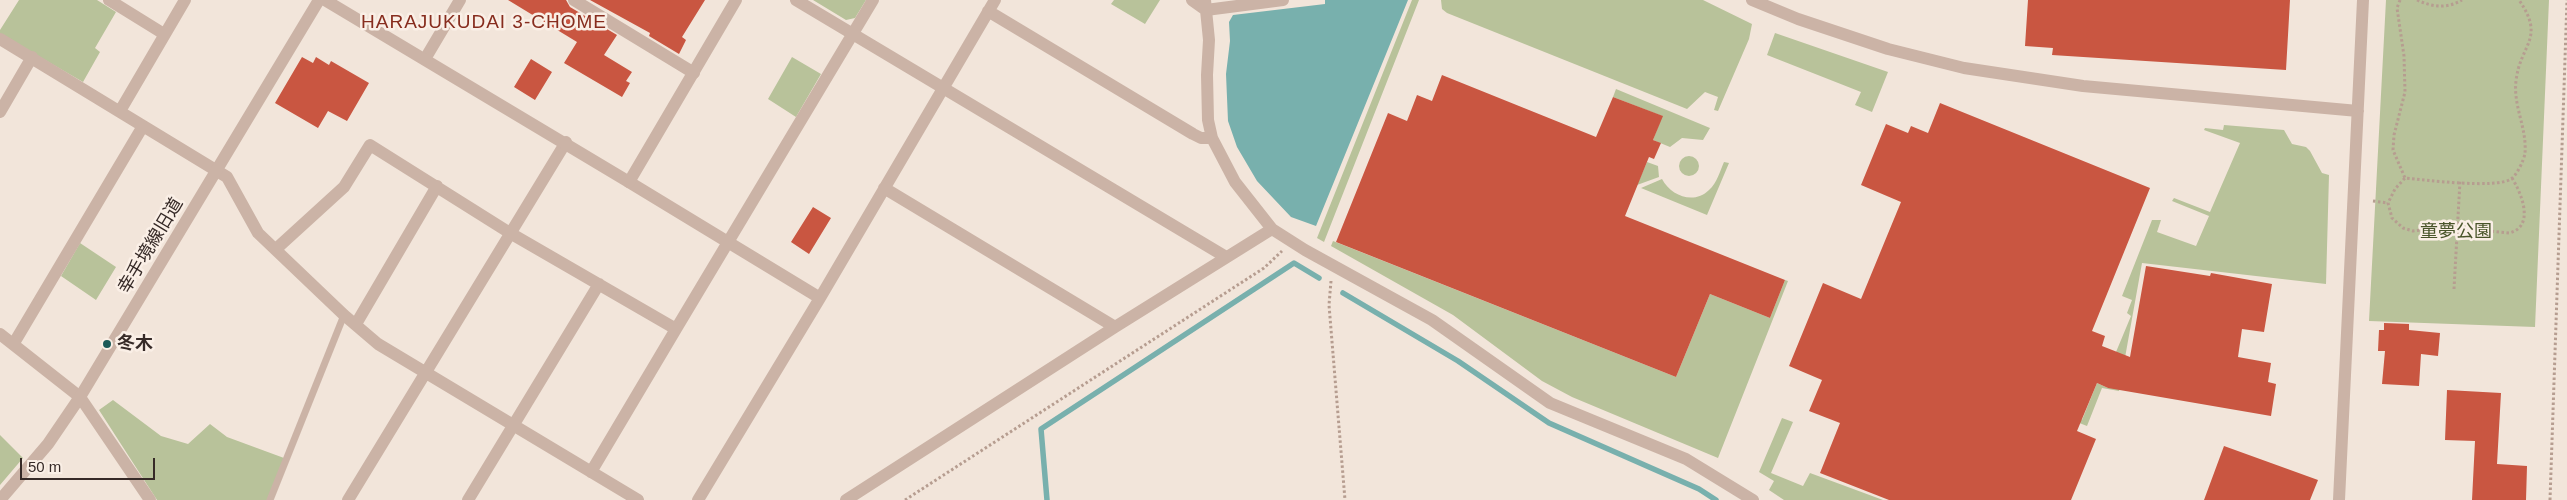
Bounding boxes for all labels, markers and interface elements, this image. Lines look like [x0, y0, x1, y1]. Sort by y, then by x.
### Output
district label: HARAJUKUDAI 3-CHOME [359, 12, 609, 34]
street label: 幸手境線旧道 [114, 194, 188, 298]
park label: 童夢公園 [2420, 221, 2492, 243]
place label: 冬木 [117, 333, 153, 355]
marker: 冬木 [101, 338, 113, 350]
scale bar [22, 448, 158, 480]
text: 50 m [28, 458, 61, 475]

